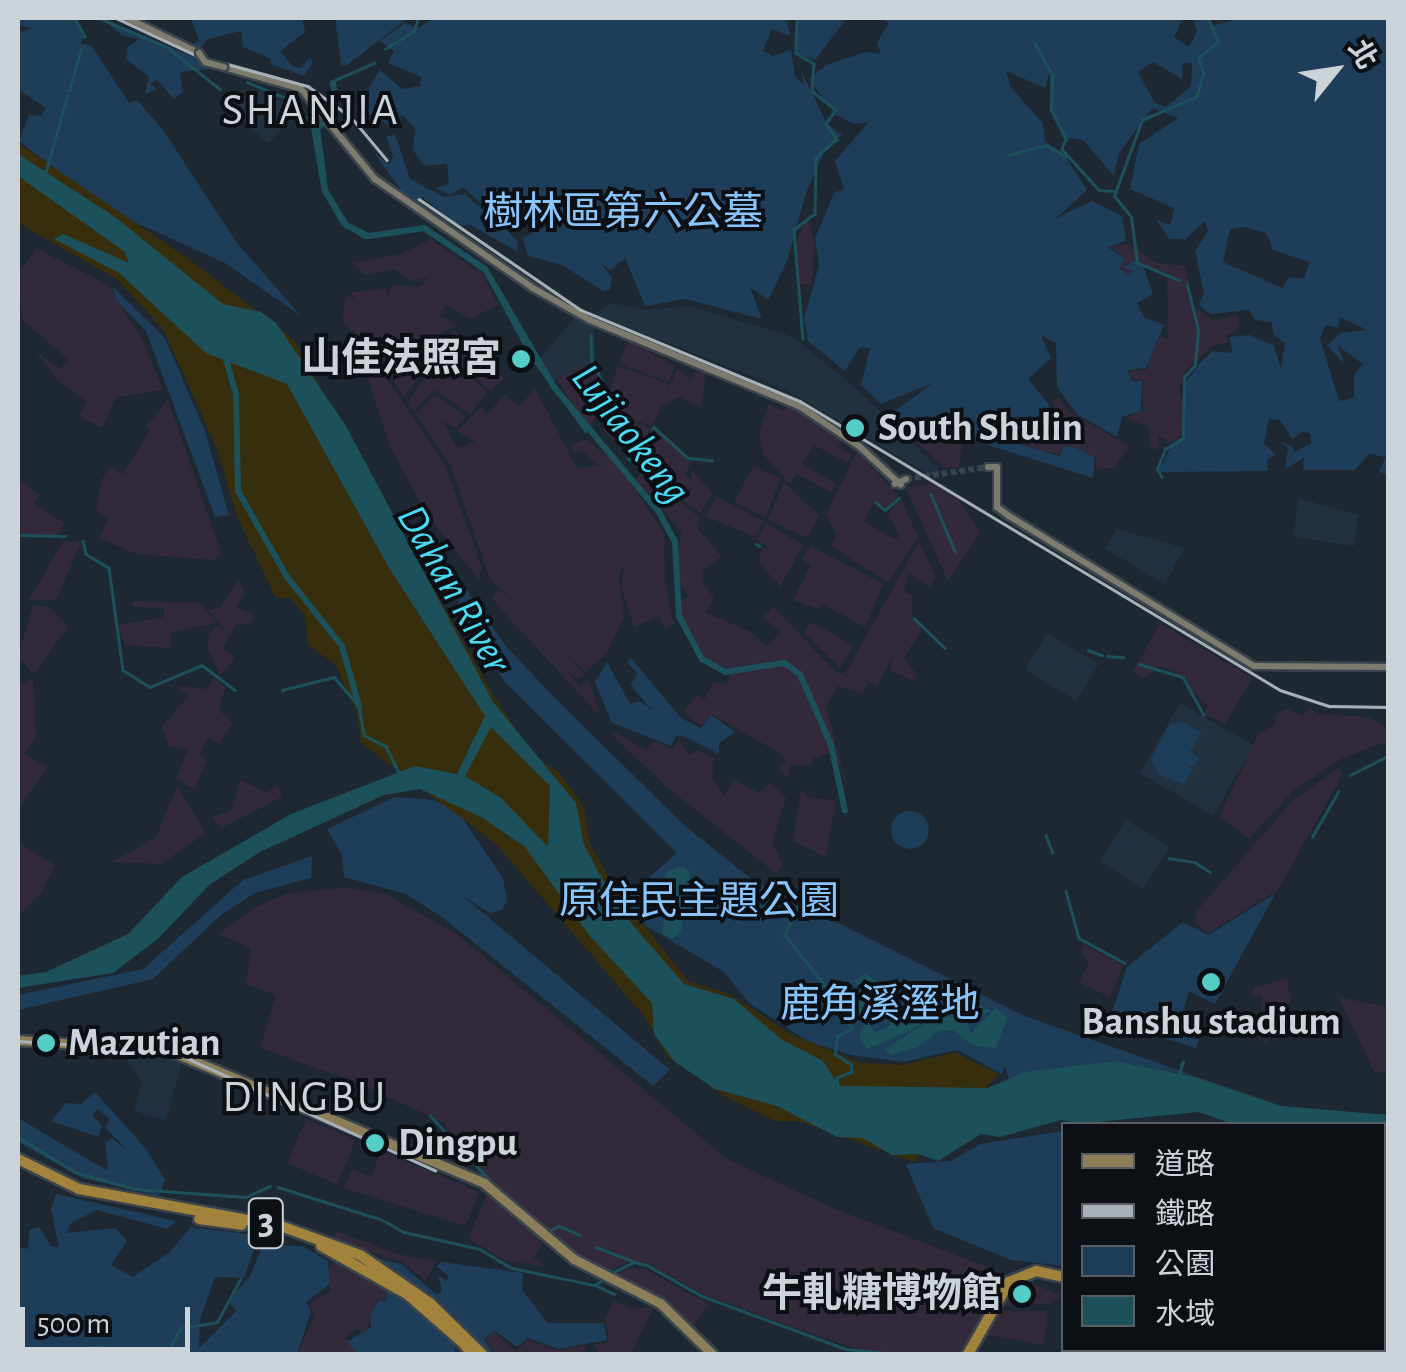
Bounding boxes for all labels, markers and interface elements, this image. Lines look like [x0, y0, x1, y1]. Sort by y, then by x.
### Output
north arrow [1286, 20, 1386, 120]
text: 北 [1343, 36, 1381, 74]
district label: SHANJIA [222, 84, 400, 138]
park label: 樹林區第六公墓 [483, 189, 763, 237]
place label: 山佳法照宮 [301, 335, 501, 383]
marker: 山佳法照宮 [510, 348, 532, 370]
water label: Lujiaokeng [561, 354, 701, 514]
place label: South Shulin [878, 404, 1083, 452]
marker: South Shulin [842, 415, 868, 441]
water label: Dahan River [386, 496, 522, 682]
park label: 原住民主題公園 [559, 878, 839, 926]
marker: Banshu stadium [1200, 971, 1222, 993]
park label: 鹿角溪溼地 [780, 981, 980, 1029]
place label: Banshu stadium [1081, 998, 1341, 1046]
place label: Mazutian [68, 1019, 221, 1067]
marker: Mazutian [33, 1030, 59, 1056]
district label: DINGBU [222, 1071, 388, 1125]
place label: Dingpu [398, 1119, 517, 1167]
legend [1061, 1122, 1386, 1352]
marker: Dingpu [362, 1130, 388, 1156]
text: 道路 [1155, 1150, 1215, 1180]
road number: 3 [246, 1190, 286, 1256]
text: 鐵路 [1155, 1200, 1215, 1230]
text: 公園 [1155, 1250, 1215, 1280]
place label: 牛軋糖博物館 [762, 1270, 1002, 1318]
marker: 牛軋糖博物館 [1011, 1283, 1033, 1305]
scale bar [25, 1287, 195, 1349]
text: 水域 [1155, 1300, 1215, 1330]
text: 500 m [37, 1309, 110, 1339]

